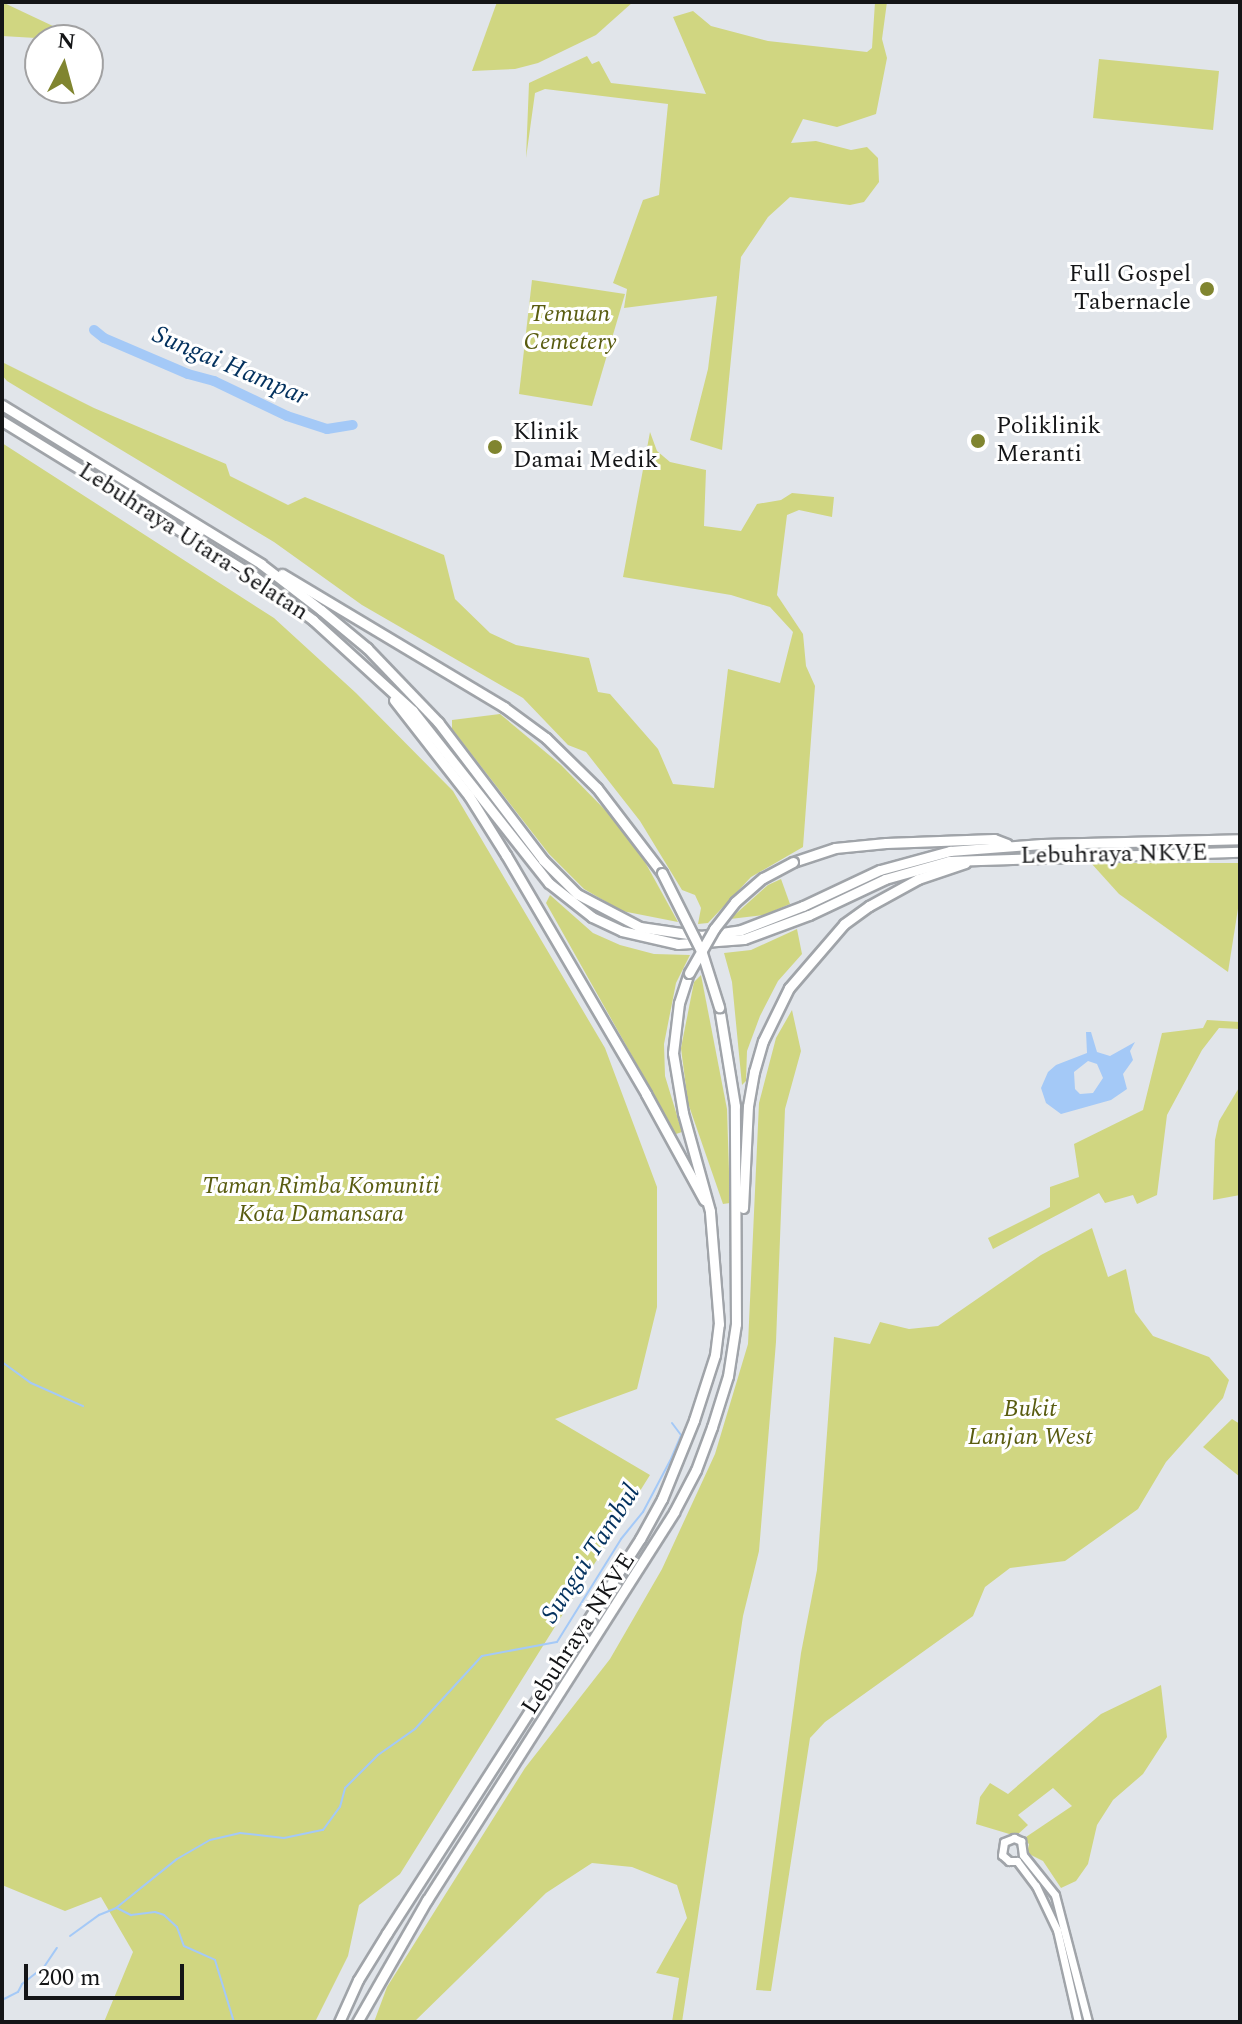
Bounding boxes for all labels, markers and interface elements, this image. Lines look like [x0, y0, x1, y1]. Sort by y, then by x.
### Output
north arrow [24, 24, 104, 104]
text: N [56, 24, 77, 59]
place label: Full Gospel Tabernacle [1069, 261, 1191, 317]
marker: Full Gospel Tabernacle [1198, 280, 1216, 298]
park label: Temuan Cemetery [524, 301, 616, 357]
water label: Sungai Hampar [148, 319, 312, 413]
place label: Poliklinik Meranti [996, 413, 1101, 469]
place label: Klinik Damai Medik [513, 419, 658, 475]
marker: Poliklinik Meranti [967, 430, 989, 452]
marker: Klinik Damai Medik [484, 436, 506, 458]
street label: Lebuhraya Utara–Selatan [73, 457, 313, 627]
street label: Lebuhraya NKVE [1020, 839, 1208, 871]
park label: Taman Rimba Komuniti Kota Damansara [202, 1173, 440, 1229]
park label: Bukit Lanjan West [968, 1396, 1092, 1452]
water label: Sungai Tambul [535, 1479, 647, 1629]
street label: Lebuhraya NKVE [516, 1548, 642, 1720]
scale bar [28, 1948, 188, 1998]
text: 200 m [38, 1960, 101, 1996]

